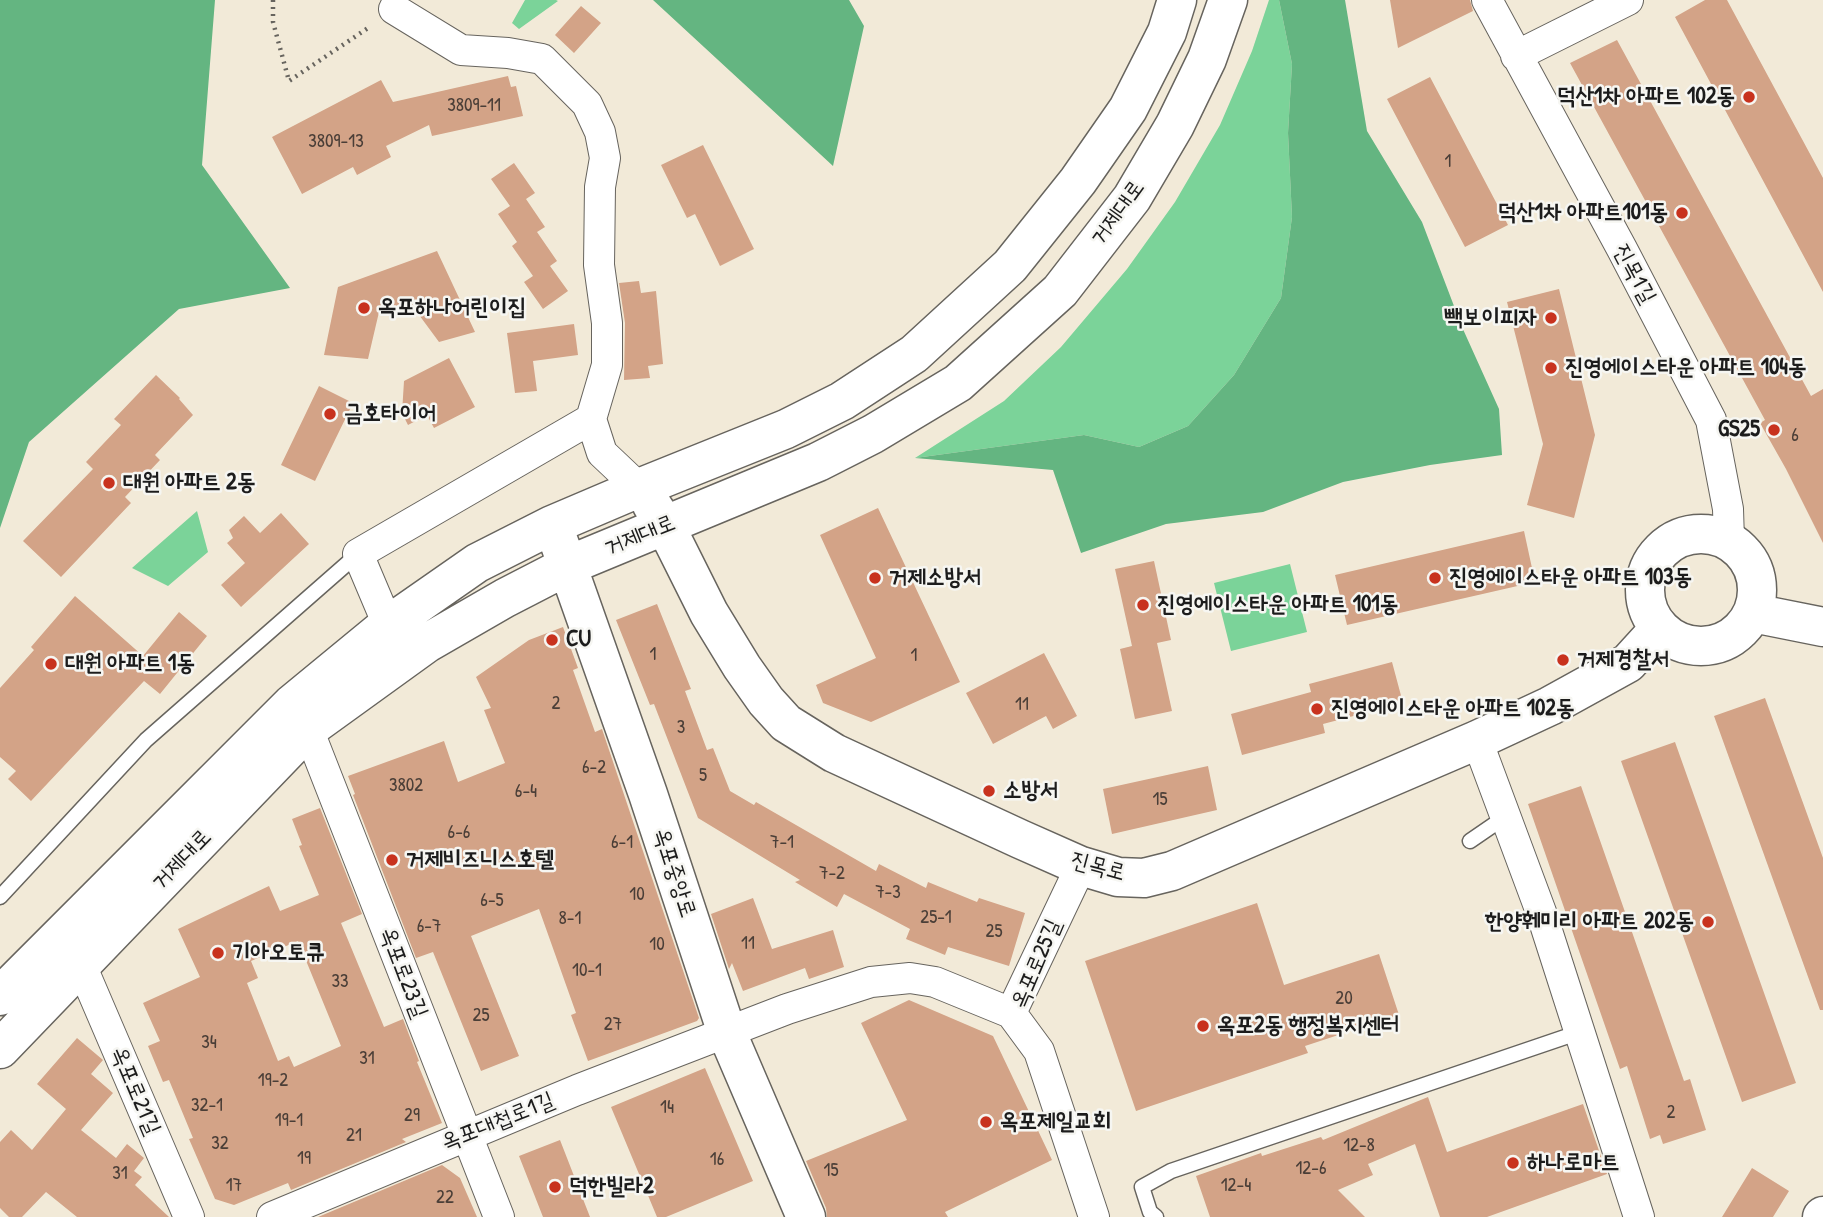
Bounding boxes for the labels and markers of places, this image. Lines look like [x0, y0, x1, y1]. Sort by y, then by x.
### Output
place label: 덕산1차 아파트 102동 [1557, 83, 1735, 111]
marker: 덕산1차 아파트 102동 [1741, 89, 1757, 105]
place label: 덕산1차 아파트101동 [1498, 199, 1668, 227]
marker: 덕산1차 아파트101동 [1674, 205, 1690, 221]
place label: 옥포하나어린이집 [378, 294, 526, 322]
marker: 옥포하나어린이집 [356, 300, 372, 316]
place label: 빽보이피자 [1444, 304, 1537, 332]
marker: 빽보이피자 [1543, 310, 1559, 326]
place label: 진영에이스타운 아파트 104동 [1565, 354, 1806, 382]
marker: 진영에이스타운 아파트 104동 [1543, 360, 1559, 376]
place label: 금호타이어 [344, 400, 437, 428]
marker: 금호타이어 [322, 406, 338, 422]
place label: GS25 [1718, 416, 1760, 444]
marker: GS25 [1766, 422, 1782, 438]
place label: 대원 아파트 2동 [123, 469, 255, 497]
marker: 대원 아파트 2동 [101, 475, 117, 491]
place label: 거제소방서 [889, 564, 982, 592]
place label: 진영에이스타운 아파트 103동 [1449, 564, 1692, 592]
marker: 거제소방서 [867, 570, 883, 586]
marker: 진영에이스타운 아파트 103동 [1427, 570, 1443, 586]
place label: 진영에이스타운 아파트 101동 [1157, 591, 1398, 619]
marker: 진영에이스타운 아파트 101동 [1135, 597, 1151, 613]
place label: CU [566, 626, 591, 654]
marker: CU [544, 632, 560, 648]
place label: 거제경찰서 [1577, 646, 1670, 674]
place label: 대원 아파트 1동 [65, 650, 195, 678]
marker: 거제경찰서 [1555, 652, 1571, 668]
marker: 대원 아파트 1동 [43, 656, 59, 672]
place label: 진영에이스타운 아파트 102동 [1331, 695, 1575, 723]
marker: 진영에이스타운 아파트 102동 [1309, 701, 1325, 717]
place label: 소방서 [1003, 777, 1059, 805]
marker: 소방서 [981, 783, 997, 799]
place label: 거제비즈니스호텔 [406, 846, 554, 874]
marker: 거제비즈니스호텔 [384, 852, 400, 868]
place label: 한양훼미리 아파트 202동 [1485, 908, 1694, 936]
marker: 한양훼미리 아파트 202동 [1700, 914, 1716, 930]
place label: 기아오토큐 [232, 939, 325, 967]
marker: 기아오토큐 [210, 945, 226, 961]
place label: 옥포2동 행정복지센터 [1217, 1012, 1400, 1040]
marker: 옥포2동 행정복지센터 [1195, 1018, 1211, 1034]
place label: 옥포제일교회 [1000, 1108, 1111, 1136]
marker: 옥포제일교회 [978, 1114, 994, 1130]
place label: 하나로마트 [1527, 1149, 1620, 1177]
marker: 하나로마트 [1505, 1155, 1521, 1171]
place label: 덕한빌라2 [569, 1173, 654, 1201]
marker: 덕한빌라2 [547, 1179, 563, 1195]

